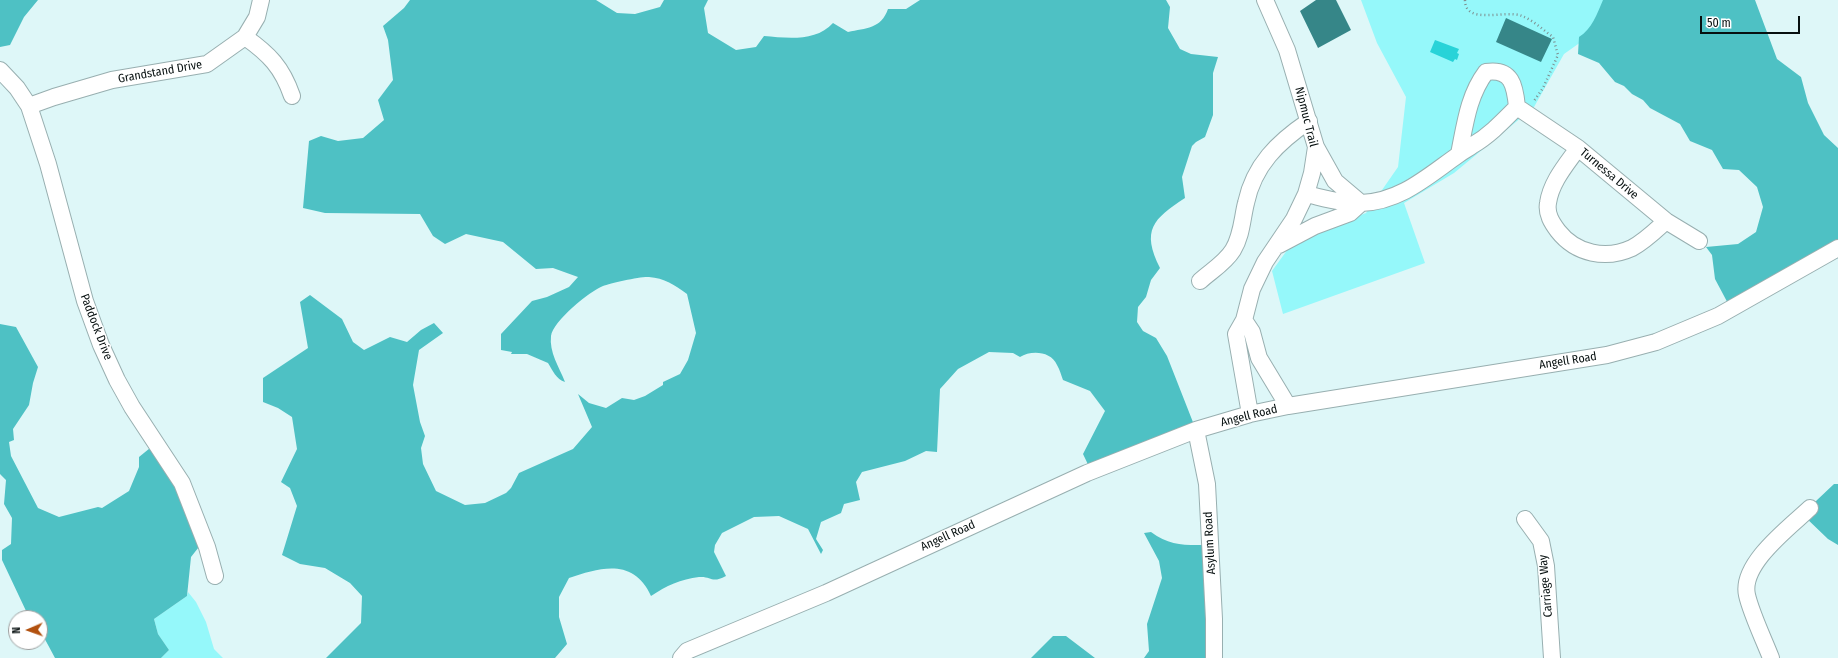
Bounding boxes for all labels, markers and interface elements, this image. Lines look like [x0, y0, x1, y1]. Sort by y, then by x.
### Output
scale bar [1702, 8, 1802, 34]
text: 50 m [1707, 16, 1731, 30]
street label: Grandstand Drive [117, 58, 203, 86]
street label: Nipmuc Trail [1292, 86, 1320, 148]
street label: Turnessa Drive [1577, 145, 1641, 203]
street label: Paddock Drive [77, 292, 115, 362]
street label: Angell Road [1538, 349, 1598, 373]
street label: Angell Road [1219, 402, 1279, 430]
street label: Asylum Road [1201, 511, 1219, 575]
street label: Angell Road [919, 518, 977, 554]
street label: Carriage Way [1536, 554, 1556, 618]
north arrow [8, 610, 48, 650]
text: N [10, 627, 23, 634]

